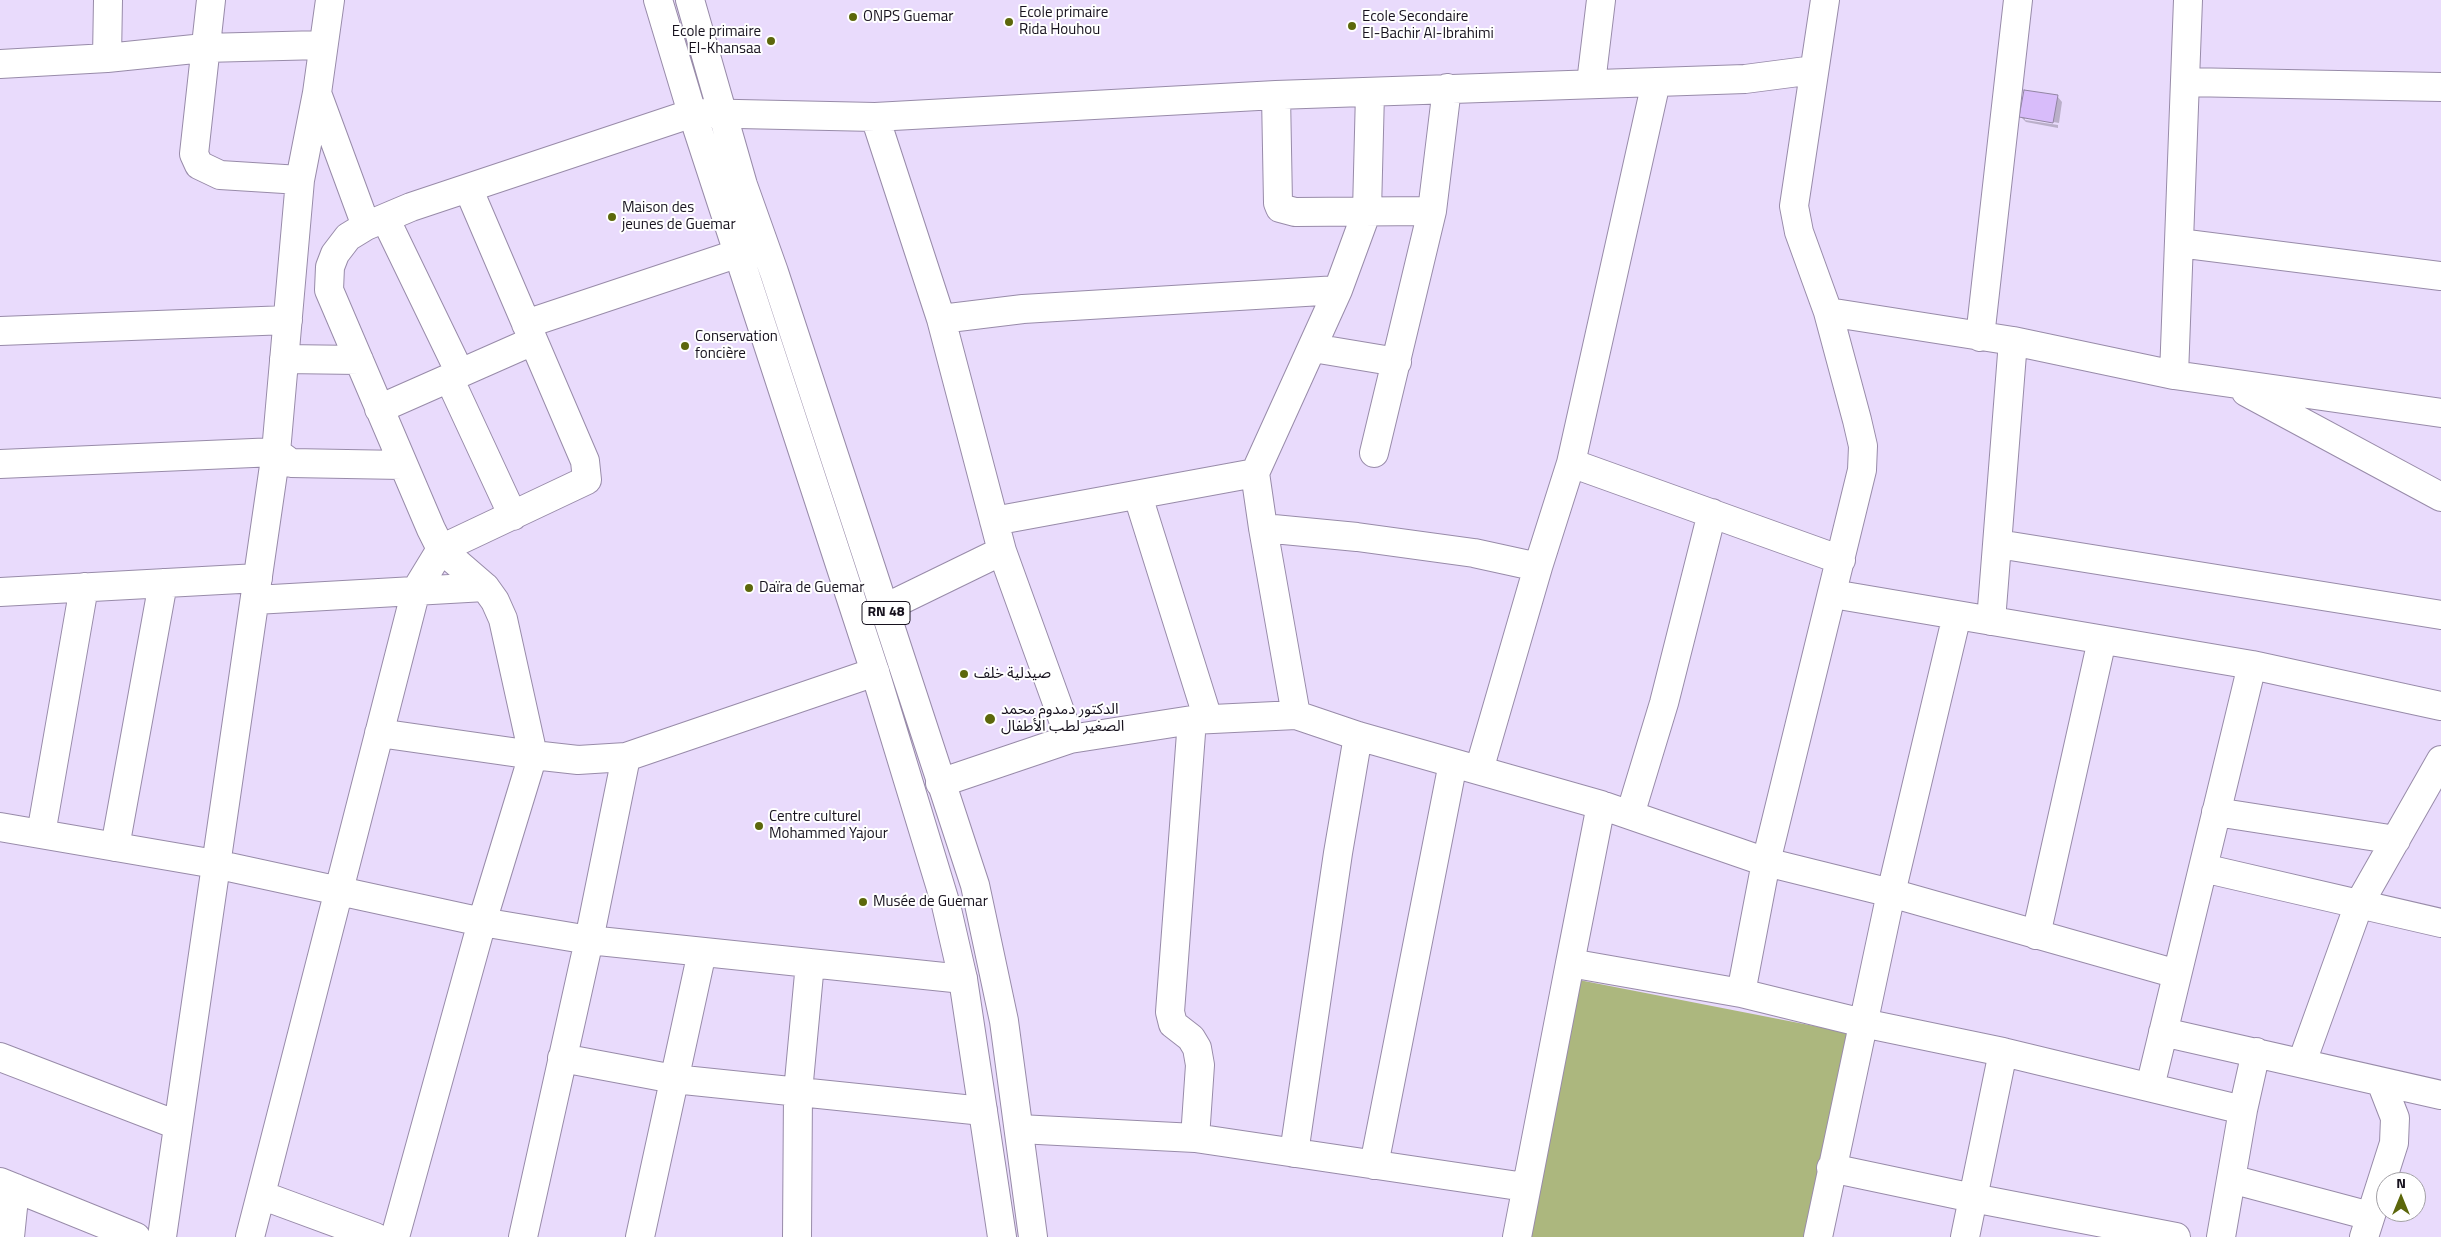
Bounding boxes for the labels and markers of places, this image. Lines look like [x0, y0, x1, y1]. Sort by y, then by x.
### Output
place label: Ecole primaire Rida Houhou [1019, 4, 1108, 39]
place label: ONPS Guemar [863, 8, 953, 26]
place label: Ecole Secondaire El-Bachir Al-Ibrahimi [1362, 8, 1494, 43]
marker: ONPS Guemar [847, 11, 859, 23]
marker: Ecole primaire Rida Houhou [1003, 16, 1015, 28]
marker: Ecole Secondaire El-Bachir Al-Ibrahimi [1346, 20, 1358, 32]
place label: Ecole primaire El-Khansaa [672, 23, 761, 58]
marker: Ecole primaire El-Khansaa [765, 35, 777, 47]
place label: Maison des jeunes de Guemar [622, 199, 736, 234]
marker: Maison des jeunes de Guemar [606, 211, 618, 223]
place label: Conservation foncière [695, 328, 778, 363]
marker: Conservation foncière [679, 340, 691, 352]
place label: Daïra de Guemar [759, 579, 864, 597]
marker: Daïra de Guemar [743, 582, 755, 594]
place label: صيدلية خلف [974, 665, 1051, 683]
marker: صيدلية خلف [958, 668, 970, 680]
place label: الدكتور دمدوم محمد الصغير لطب الأطفال [1001, 701, 1124, 736]
marker: الدكتور دمدوم محمد الصغير لطب الأطفال [983, 712, 997, 726]
place label: Centre culturel Mohammed Yajour [769, 808, 888, 843]
marker: Centre culturel Mohammed Yajour [753, 820, 765, 832]
place label: Musée de Guemar [873, 893, 988, 911]
marker: Musée de Guemar [857, 896, 869, 908]

